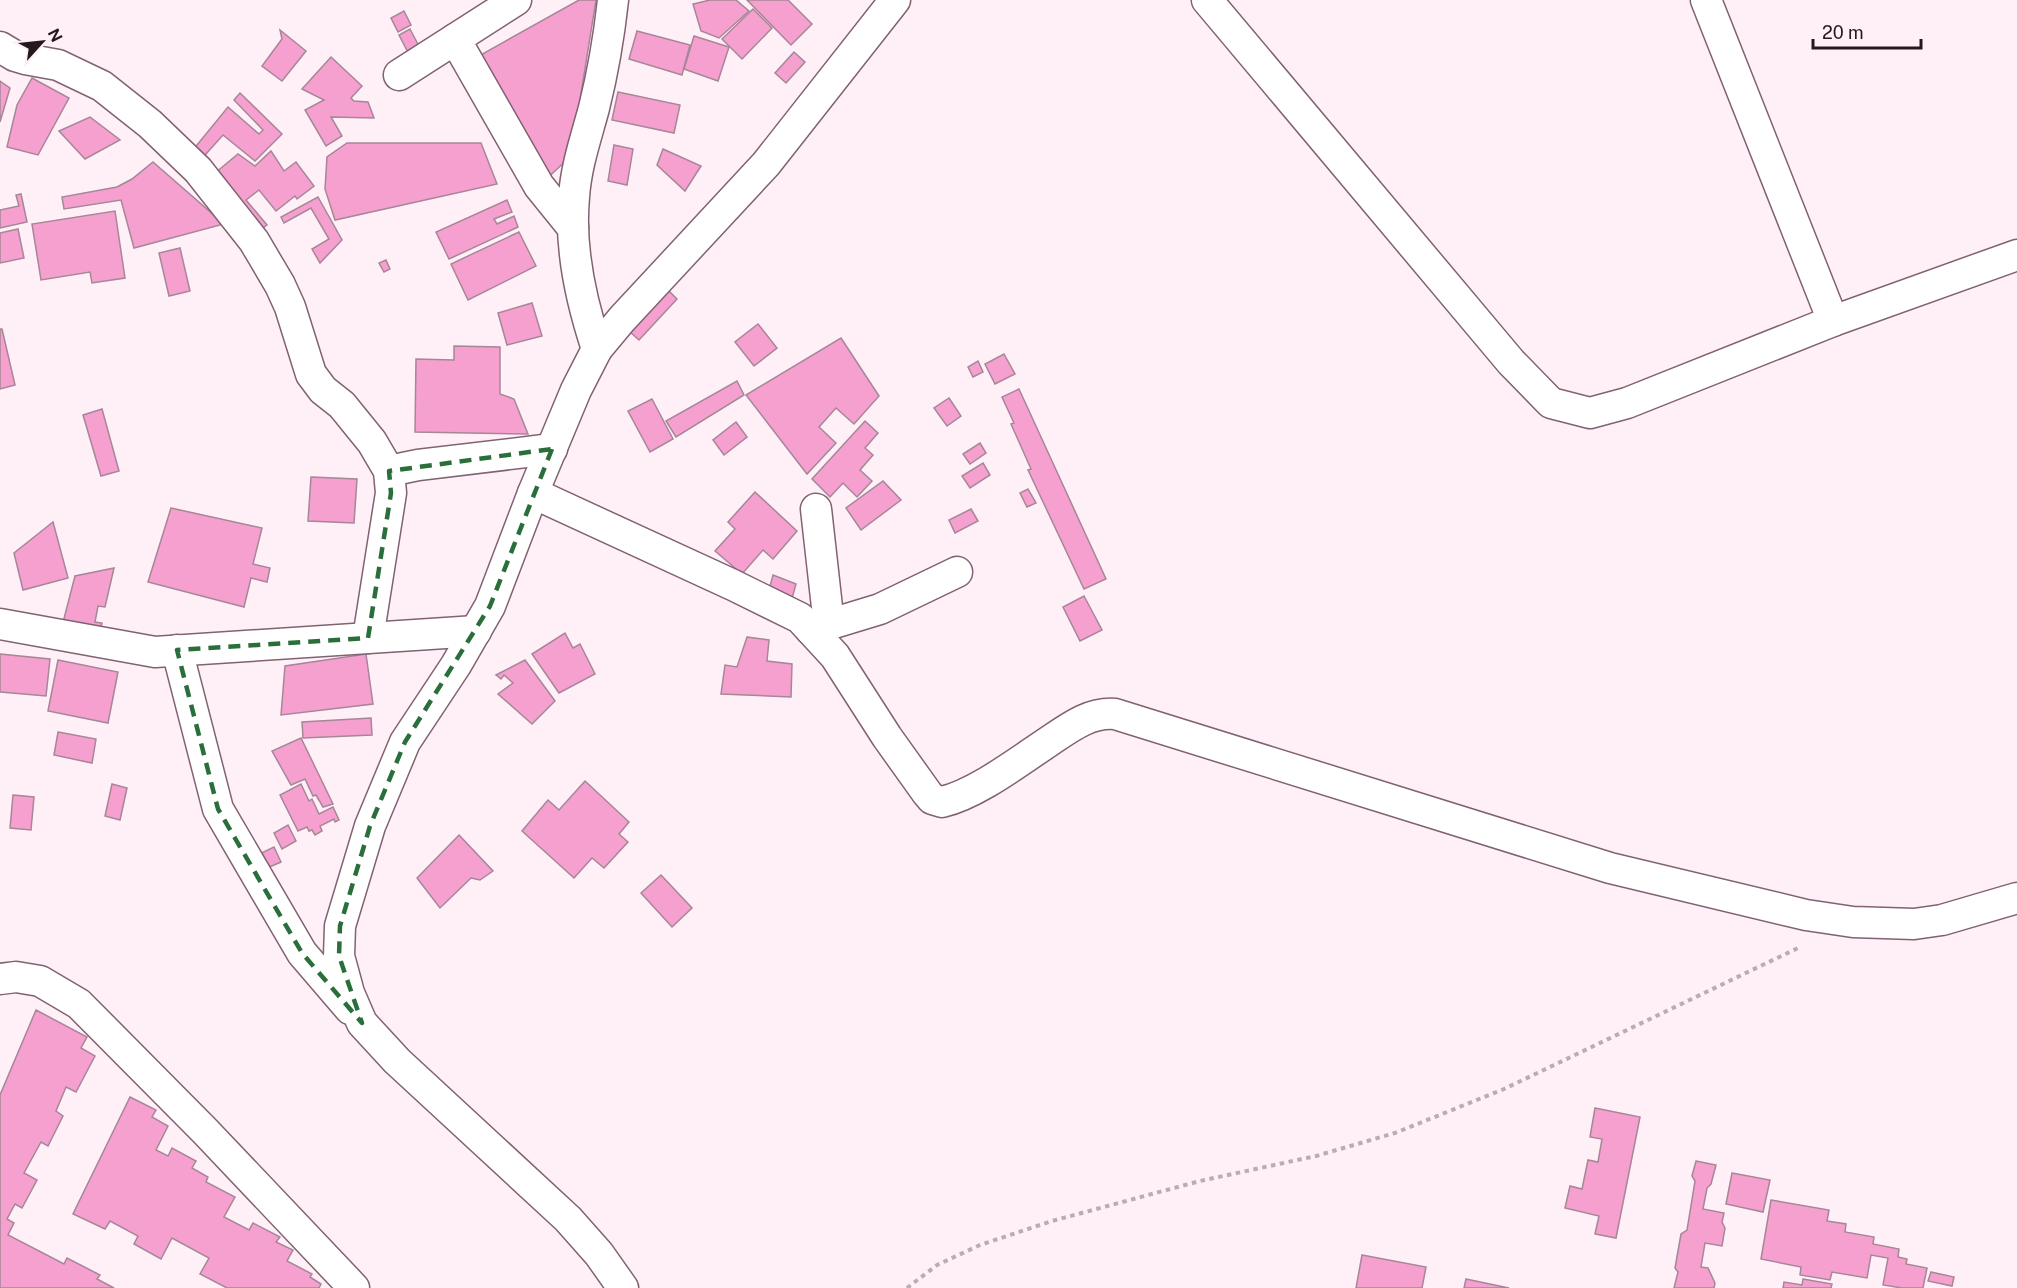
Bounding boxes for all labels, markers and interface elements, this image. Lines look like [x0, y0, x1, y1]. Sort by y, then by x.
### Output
north arrow [12, 12, 72, 72]
scale bar [1813, 12, 1921, 50]
text: 20 m [1822, 22, 1864, 43]
text: N [44, 26, 66, 45]

